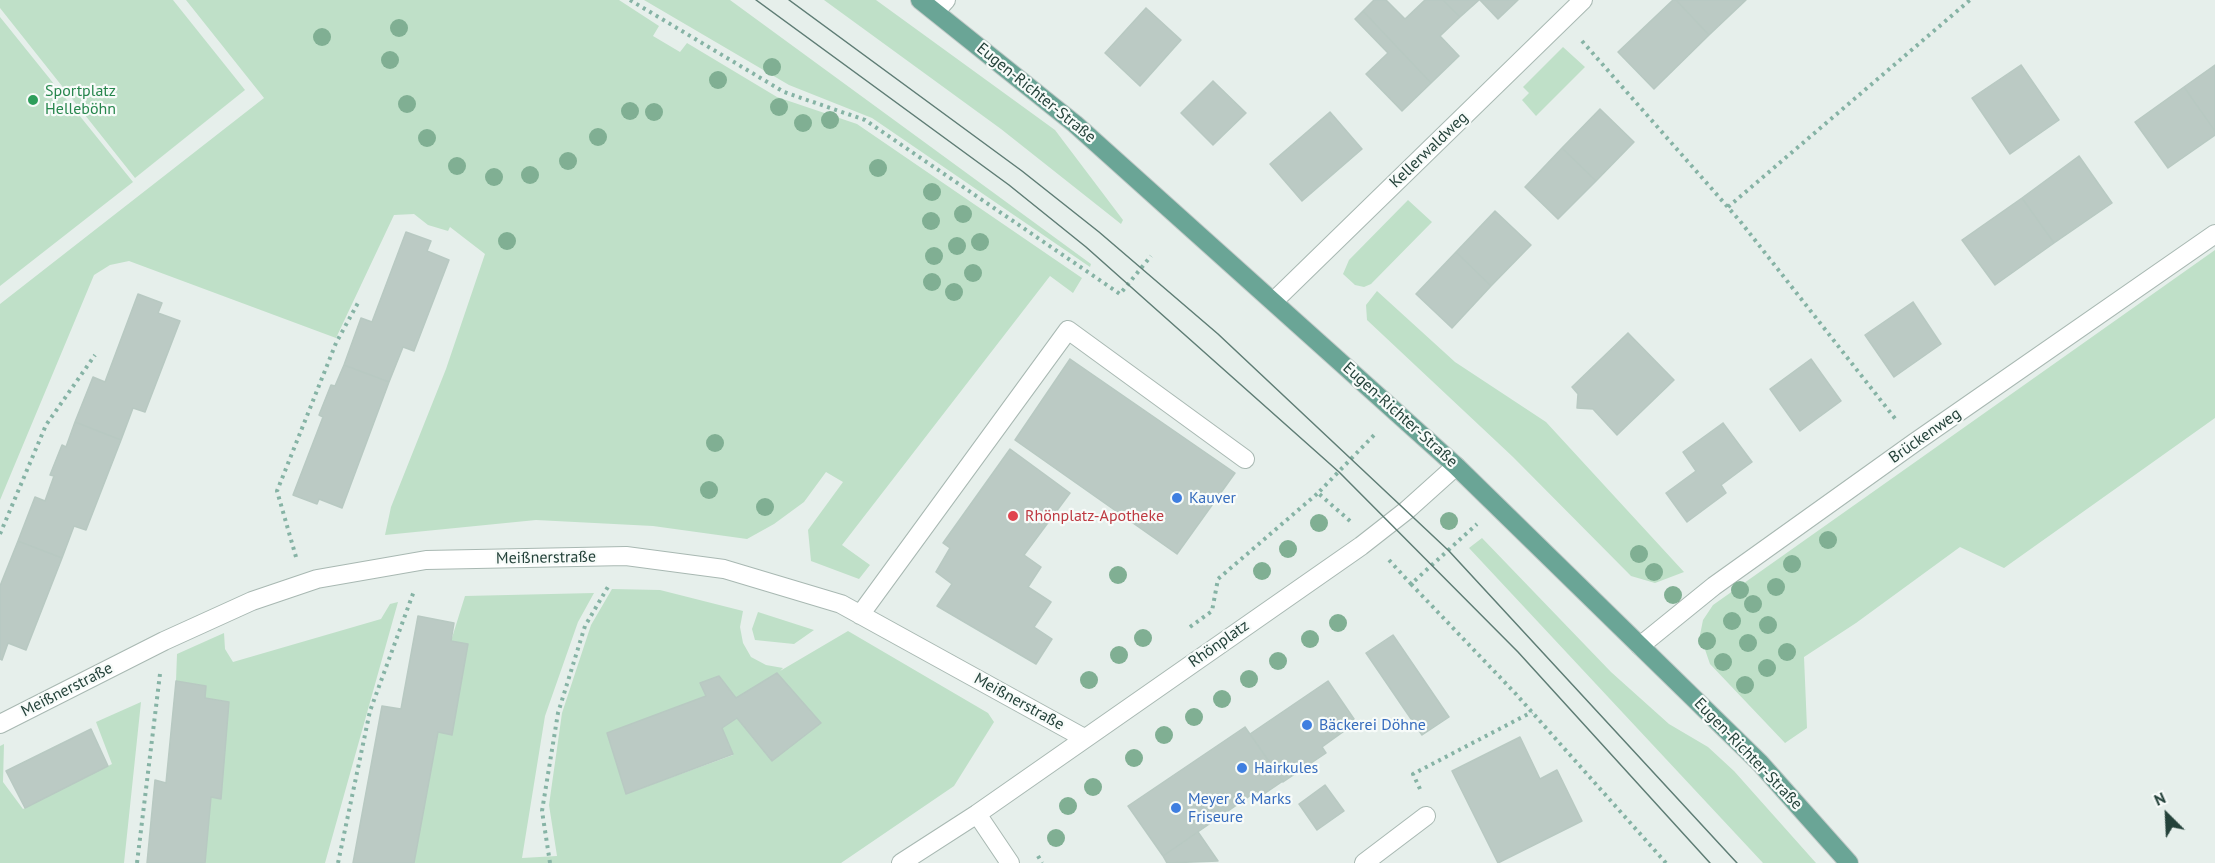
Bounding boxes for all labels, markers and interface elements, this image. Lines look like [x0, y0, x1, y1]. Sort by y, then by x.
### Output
street label: Eugen-Richter-Straße [973, 39, 1099, 147]
place label: Sportplatz Helleböhn [45, 81, 116, 119]
marker: Sportplatz Helleböhn [26, 93, 40, 107]
street label: Kellerwaldweg [1386, 108, 1472, 192]
street label: Eugen-Richter-Straße [1339, 358, 1461, 472]
street label: Brückenweg [1885, 404, 1965, 468]
place label: Kauver [1189, 488, 1236, 508]
marker: Kauver [1170, 491, 1184, 505]
place label: Rhönplatz-Apotheke [1025, 506, 1164, 526]
marker: Rhönplatz-Apotheke [1006, 509, 1020, 523]
street label: Meißnerstraße [496, 548, 596, 568]
street label: Rhönplatz [1185, 616, 1253, 672]
street label: Meißnerstraße [18, 659, 116, 721]
street label: Meißnerstraße [971, 669, 1067, 735]
street label: Eugen-Richter-Straße [1690, 694, 1806, 814]
place label: Bäckerei Döhne [1319, 715, 1426, 735]
marker: Bäckerei Döhne [1300, 718, 1314, 732]
place label: Hairkules [1254, 758, 1318, 778]
marker: Hairkules [1235, 761, 1249, 775]
north arrow [2137, 785, 2197, 845]
text: N [2151, 787, 2169, 810]
place label: Meyer & Marks Friseure [1188, 789, 1291, 827]
marker: Meyer & Marks Friseure [1169, 801, 1183, 815]

